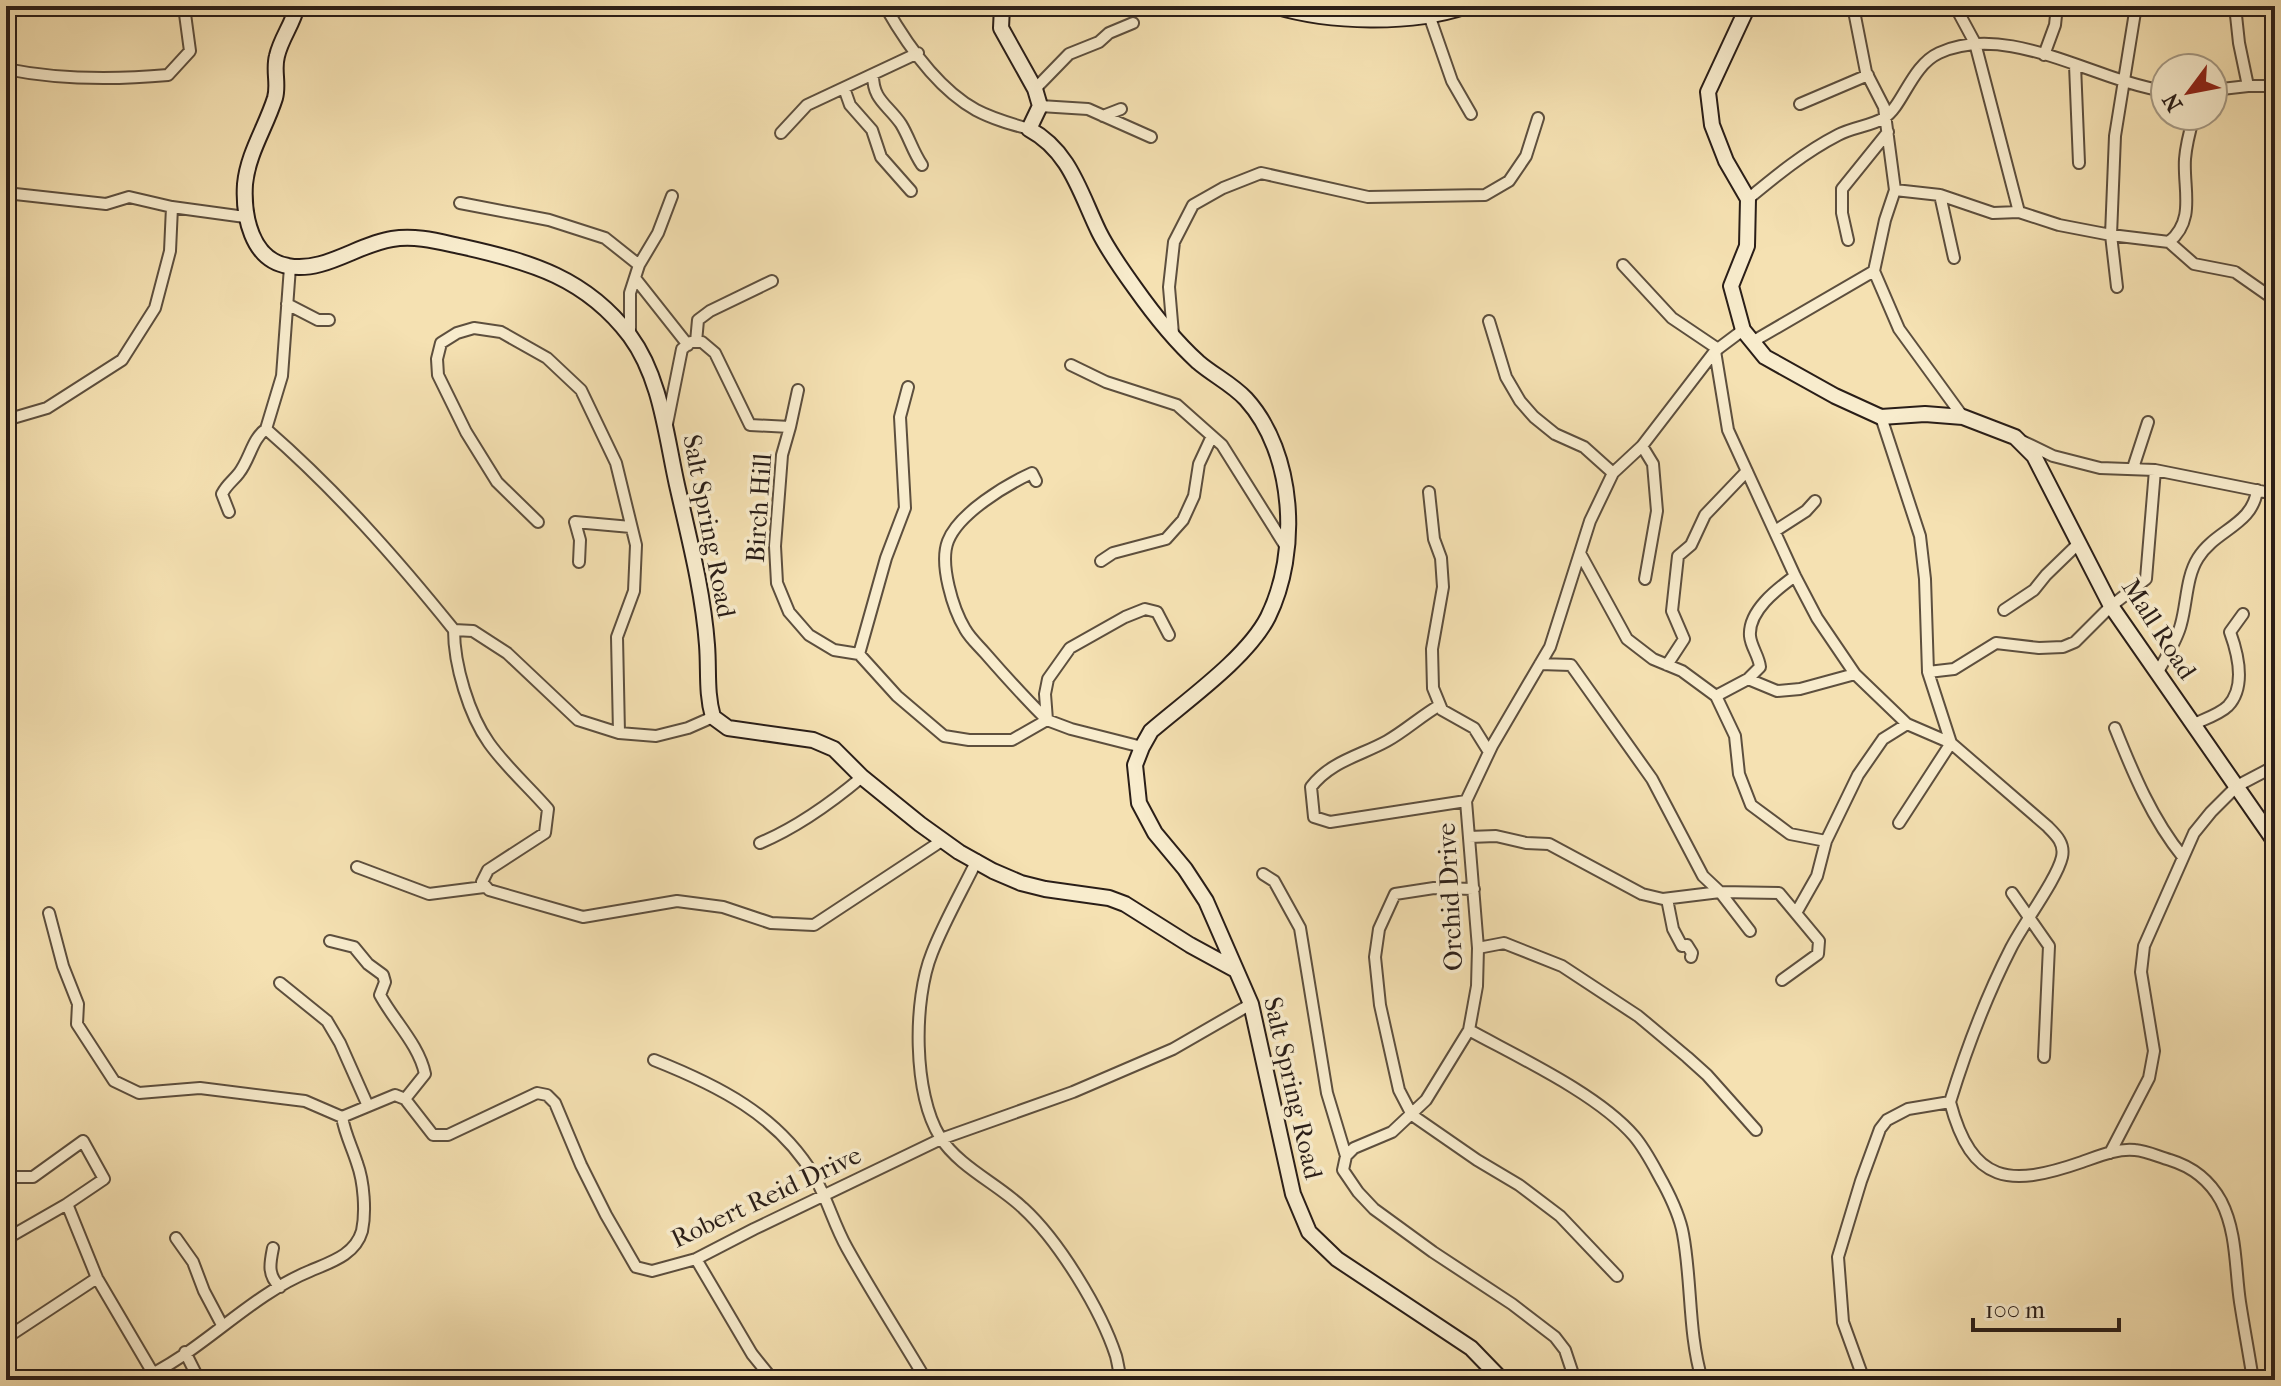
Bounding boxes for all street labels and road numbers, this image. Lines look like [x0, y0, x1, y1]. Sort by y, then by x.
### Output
street label: Salt Spring Road [676, 432, 742, 621]
street label: Birch Hill [740, 452, 778, 564]
street label: Mall Road [2115, 573, 2203, 686]
street label: Orchid Drive [1431, 822, 1469, 972]
street label: Salt Spring Road [1257, 994, 1329, 1183]
street label: Robert Reid Drive [666, 1139, 866, 1255]

